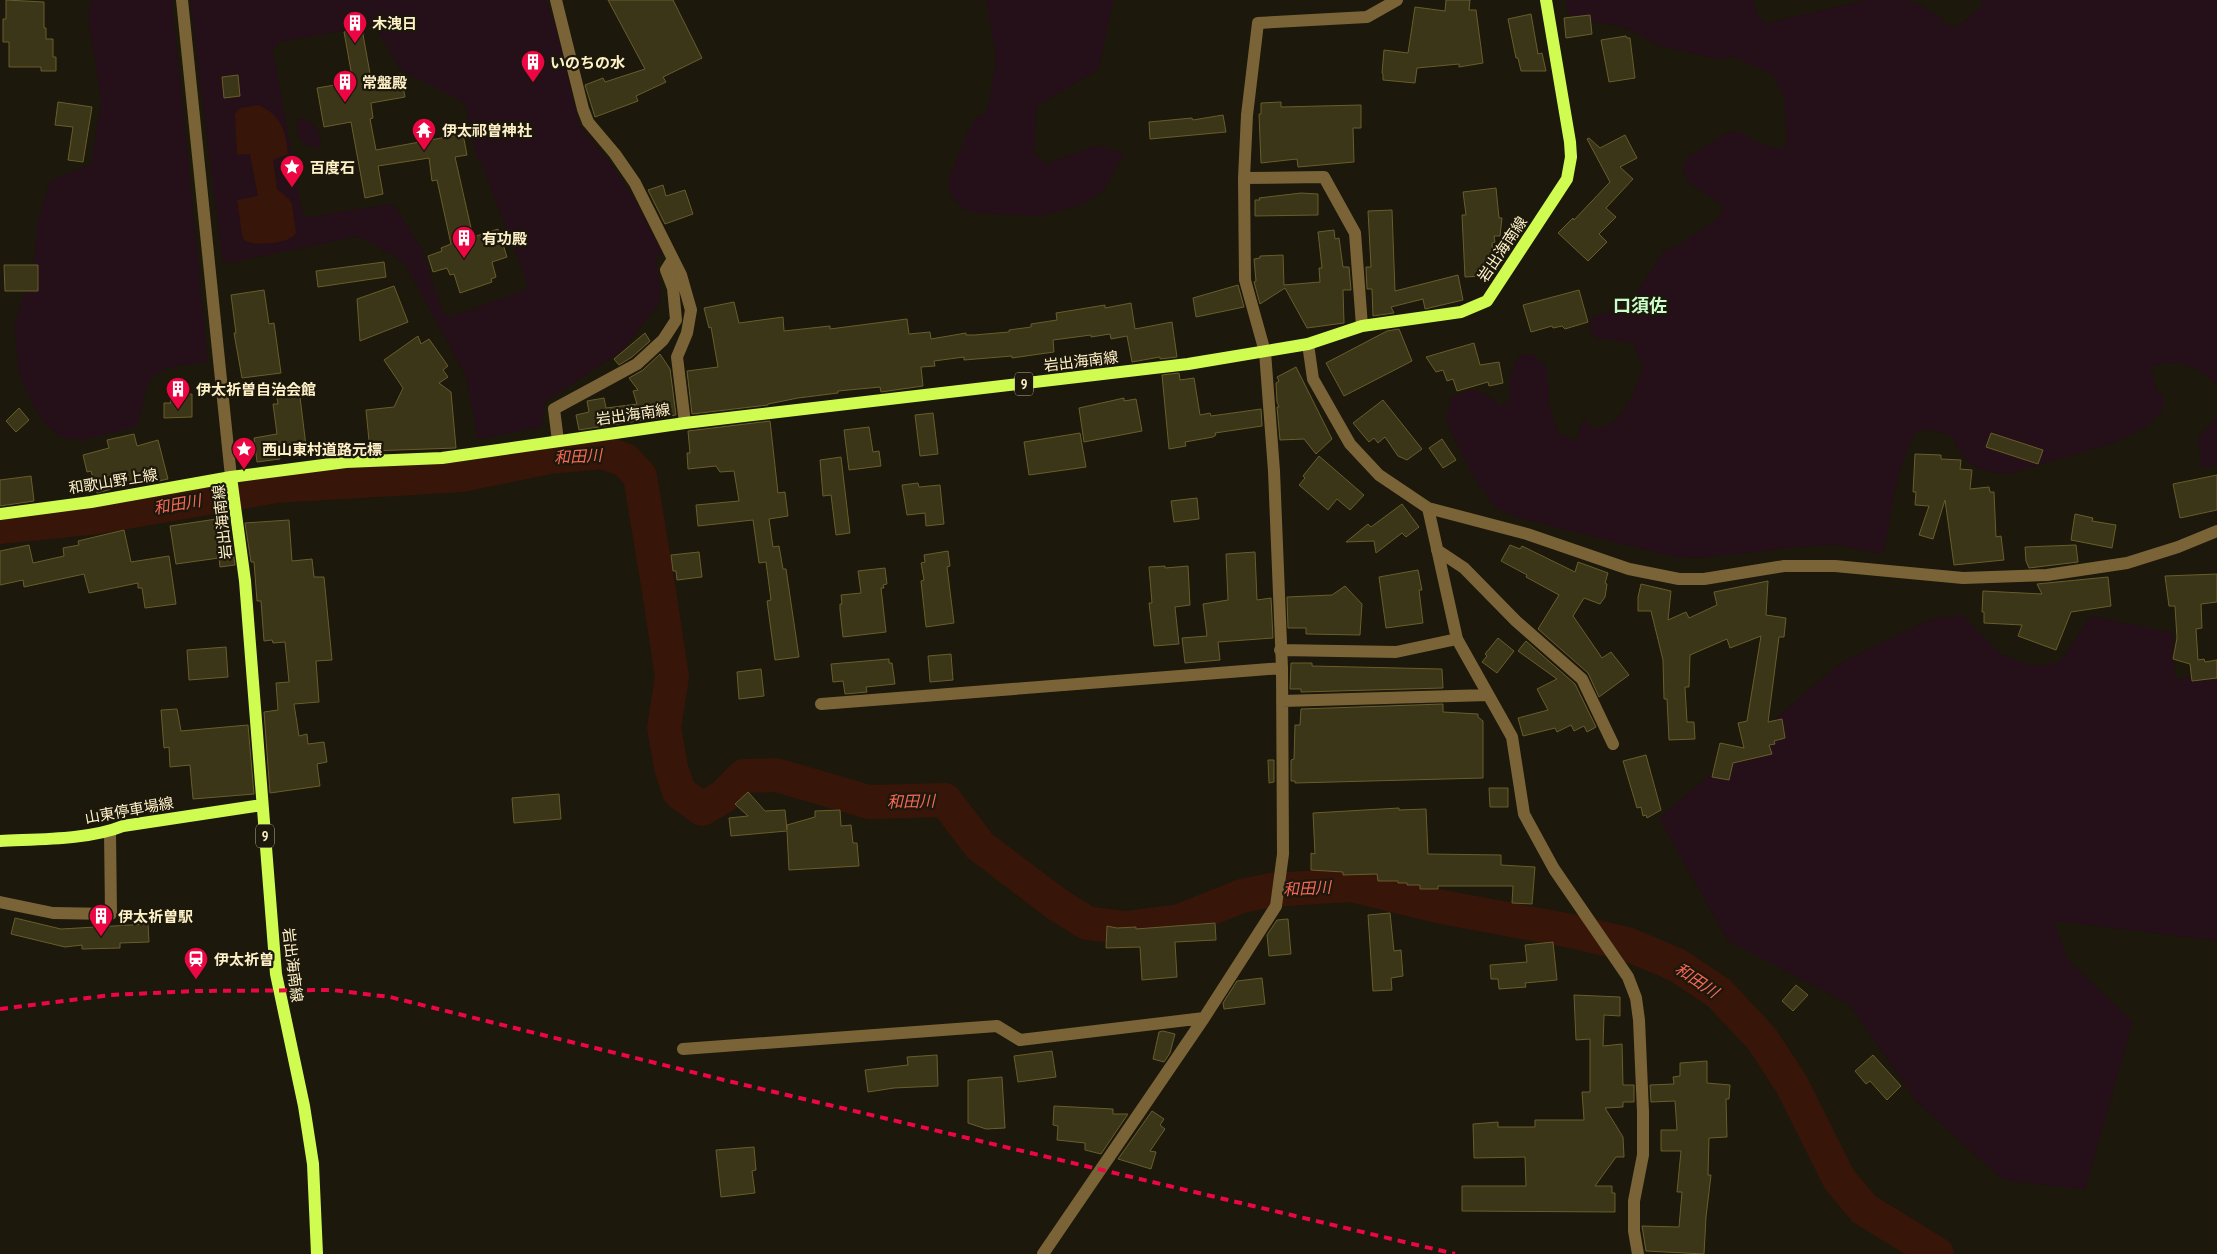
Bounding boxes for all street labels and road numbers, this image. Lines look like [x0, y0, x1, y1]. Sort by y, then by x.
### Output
street label: 岩出海南線 [1473, 213, 1531, 285]
street label: 岩出海南線 [1043, 347, 1119, 375]
road number: 9 [1015, 372, 1033, 396]
street label: 岩出海南線 [595, 399, 671, 429]
street label: 和歌山野上線 [67, 465, 159, 497]
street label: 岩出海南線 [209, 484, 235, 560]
street label: 山東停車場線 [83, 793, 175, 827]
road number: 9 [256, 824, 274, 848]
street label: 岩出海南線 [279, 927, 307, 1003]

